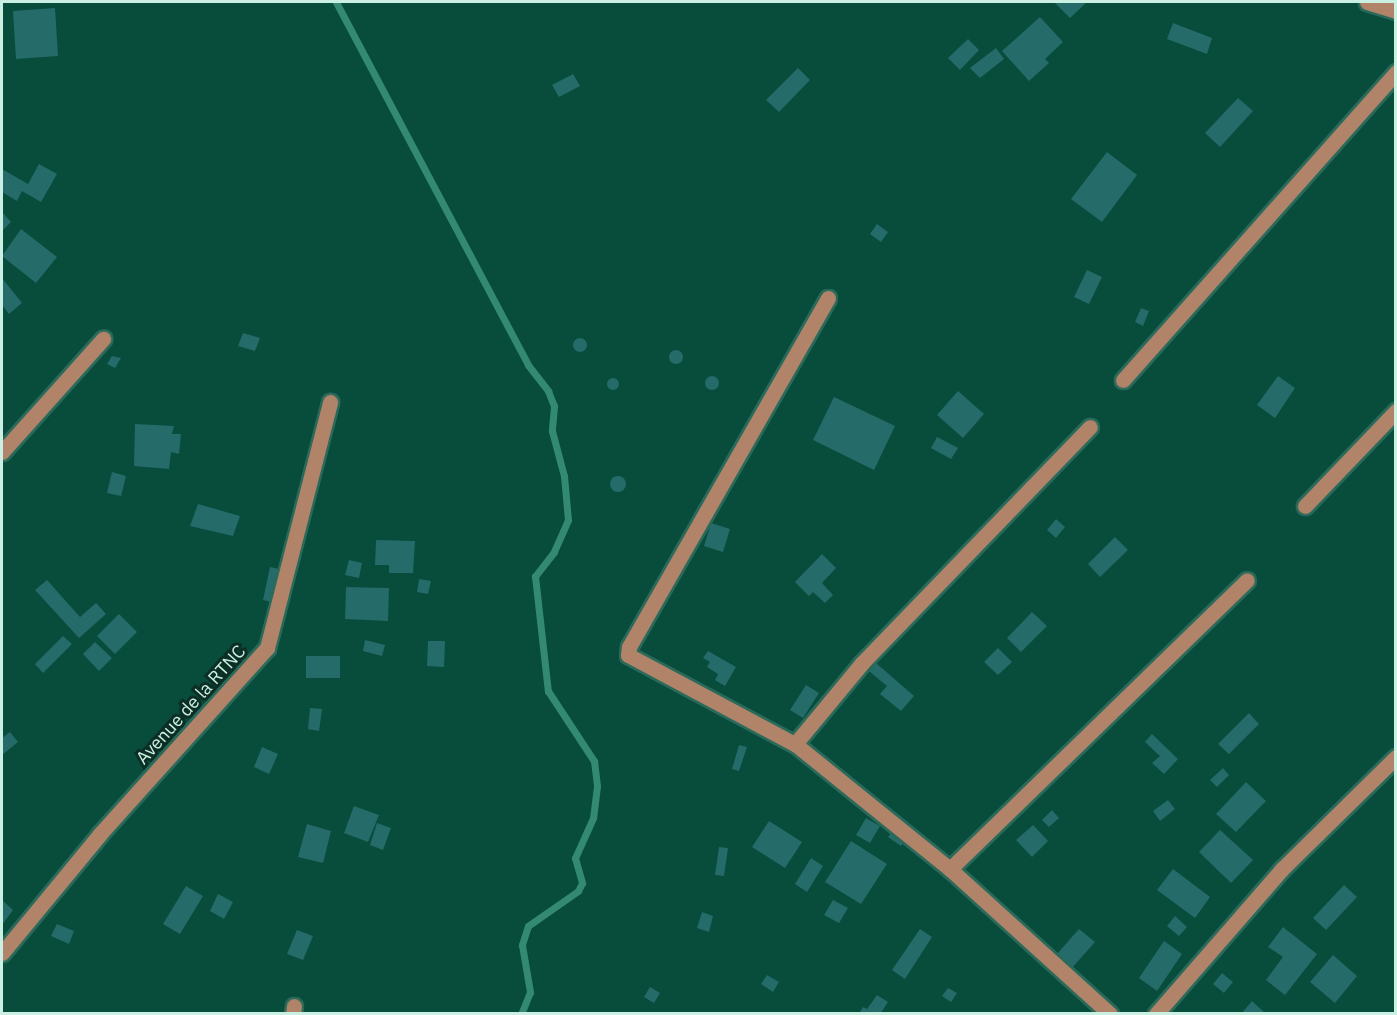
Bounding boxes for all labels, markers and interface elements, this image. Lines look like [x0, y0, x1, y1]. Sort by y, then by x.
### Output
street label: Avenue de la RTNC [132, 641, 250, 769]

